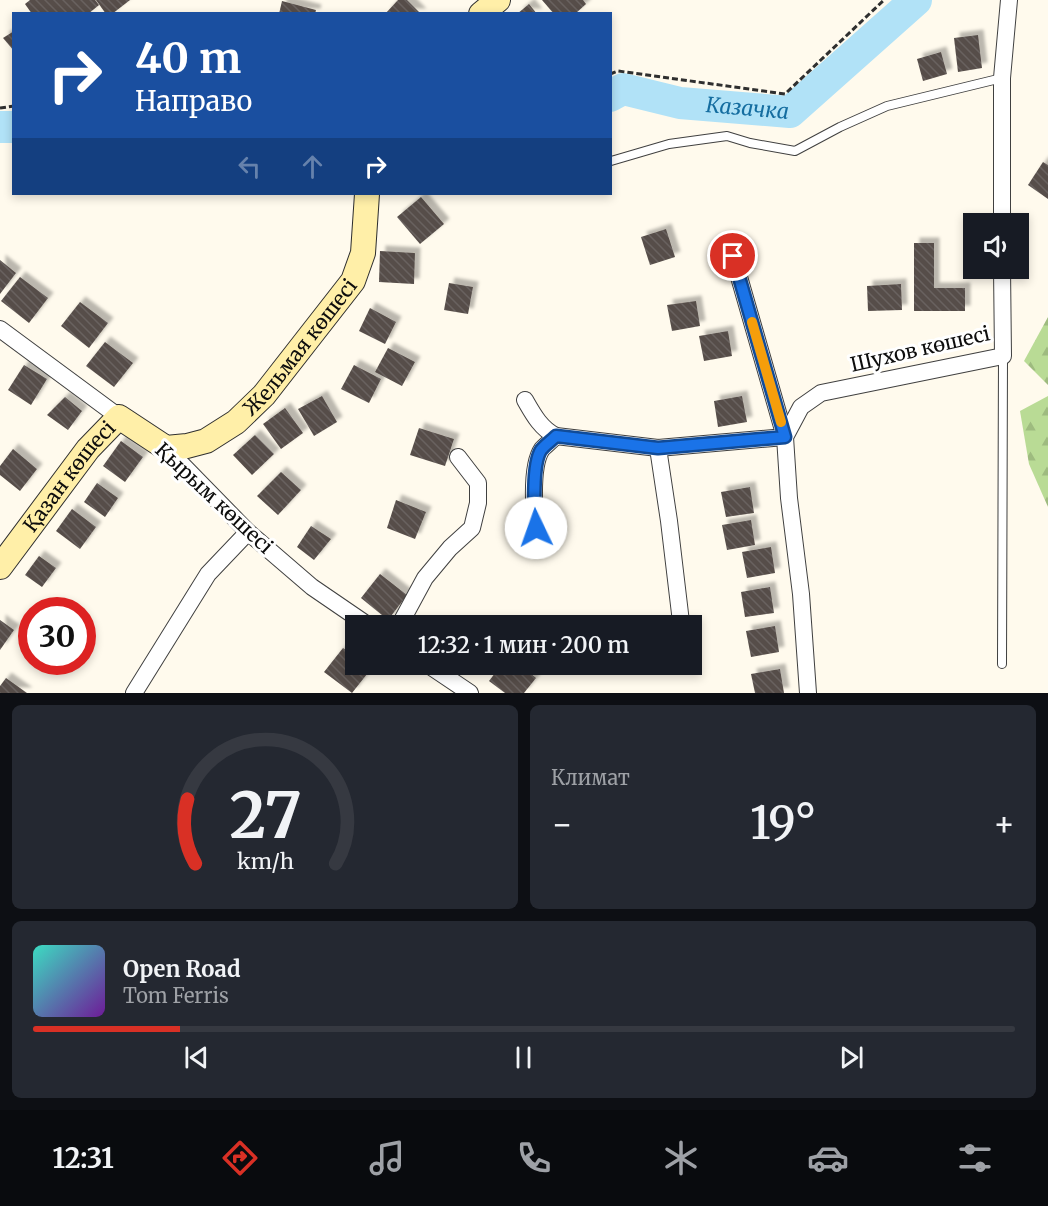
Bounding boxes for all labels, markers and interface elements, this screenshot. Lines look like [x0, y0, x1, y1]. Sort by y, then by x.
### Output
text: 40 m [135, 32, 241, 84]
icon: right [36, 36, 114, 114]
text: Направо [135, 84, 252, 118]
water label: Казачка [705, 91, 790, 125]
icon: left [233, 150, 266, 183]
icon: ahead [296, 150, 329, 183]
icon: right [359, 150, 392, 183]
map controls [963, 213, 1029, 279]
button: sound [963, 213, 1029, 279]
pin [707, 230, 758, 281]
icon: arrive [716, 239, 749, 272]
street label: Жельмая көшесі [238, 274, 362, 420]
street label: Шухов көшесі [847, 320, 992, 377]
street label: Қазан көшесі [17, 415, 120, 537]
street label: Қырым көшесі [150, 437, 278, 558]
position arrow [504, 496, 568, 560]
speed limit sign: 30 [18, 597, 96, 675]
text: 12:32 · 1 мин · 200 m [418, 631, 629, 659]
text: Климат [551, 765, 630, 790]
text: 27 [229, 777, 301, 855]
text: 19° [750, 795, 816, 851]
text: − [551, 804, 573, 845]
text: + [993, 804, 1015, 845]
text: km/h [237, 848, 293, 875]
text: Open Road [123, 955, 241, 983]
text: Tom Ferris [123, 983, 229, 1008]
icon: previous [180, 1041, 213, 1074]
icon: pause [507, 1041, 540, 1074]
icon: next [835, 1041, 868, 1074]
icon: directions [219, 1137, 261, 1179]
icon: music [366, 1137, 408, 1179]
icon: phone [513, 1137, 555, 1179]
icon: climate [660, 1137, 702, 1179]
icon: car [807, 1137, 849, 1179]
icon: filters [954, 1137, 996, 1179]
text: 12:31 [52, 1141, 114, 1175]

